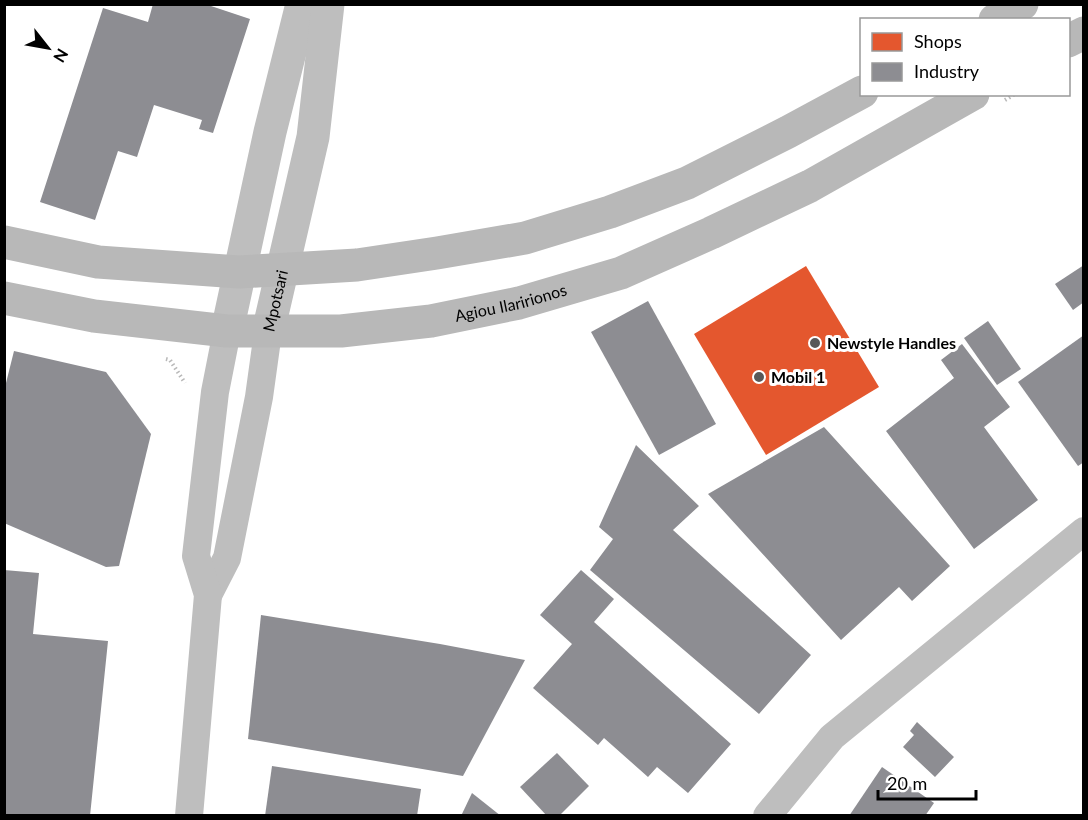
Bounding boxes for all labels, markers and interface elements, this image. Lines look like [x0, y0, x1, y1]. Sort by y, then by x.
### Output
north arrow [18, 18, 78, 78]
legend [860, 18, 1070, 96]
text: Shops [914, 30, 962, 52]
text: N [50, 46, 73, 66]
text: Industry [914, 60, 980, 82]
street label: Mpotsari [258, 268, 291, 334]
street label: Agiou Ilaririonos [453, 279, 569, 325]
place label: Newstyle Handles [827, 333, 956, 352]
marker: Newstyle Handles [808, 336, 822, 350]
place label: Mobil 1 [771, 367, 825, 386]
marker: Mobil 1 [752, 370, 766, 384]
scale bar [878, 763, 976, 801]
text: 20 m [887, 772, 927, 794]

